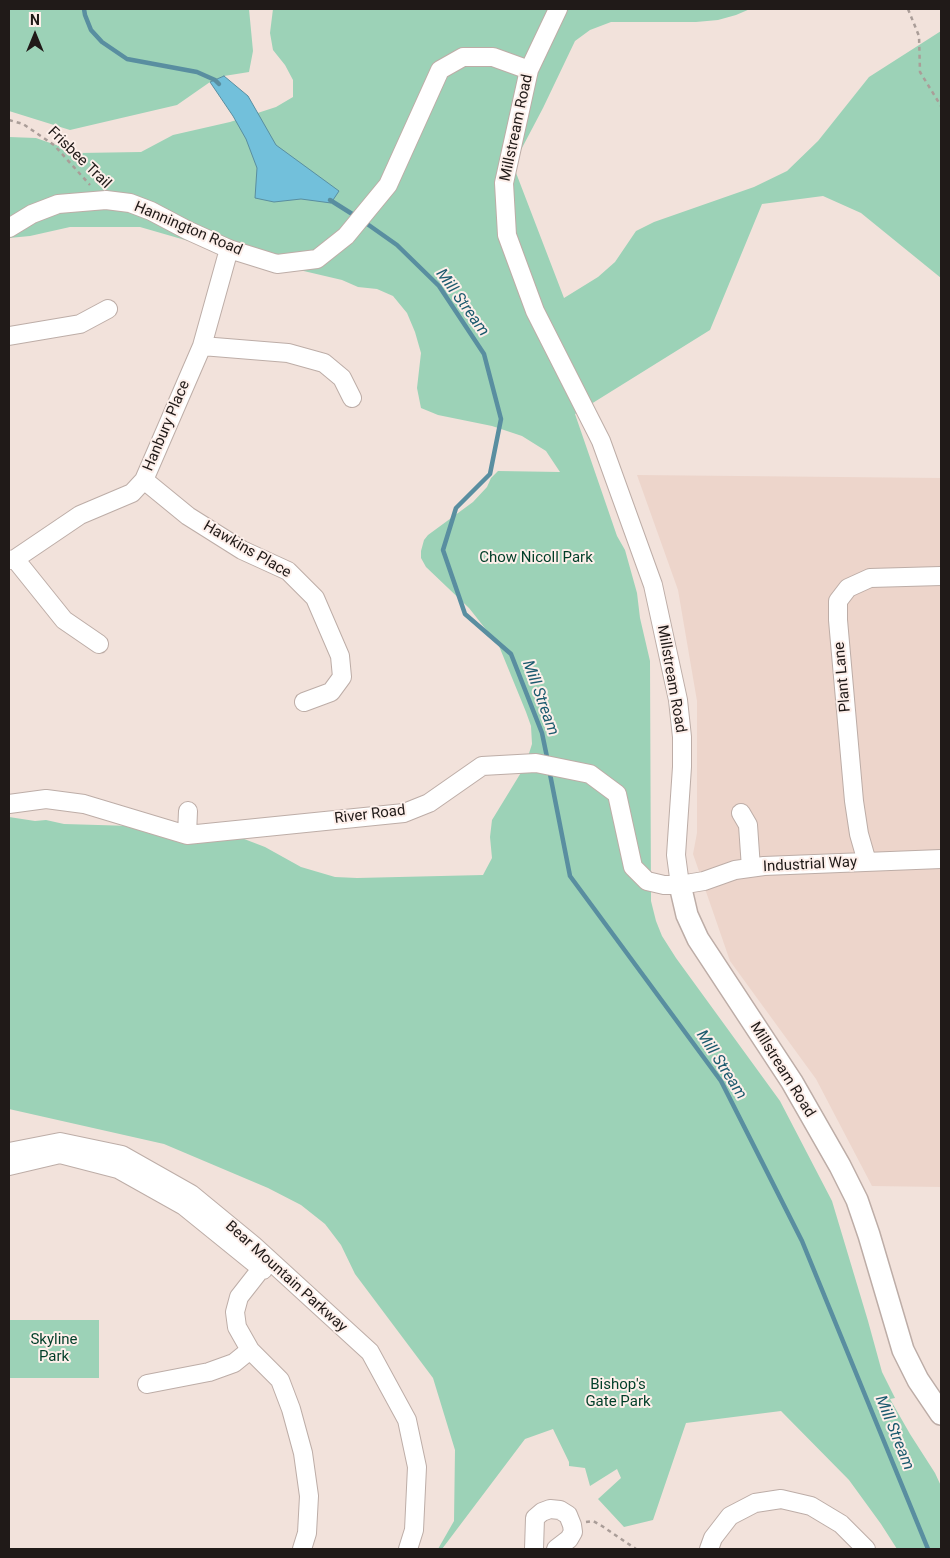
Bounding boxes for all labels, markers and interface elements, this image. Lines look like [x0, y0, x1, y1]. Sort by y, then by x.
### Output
north arrow [10, 10, 60, 60]
text: N [30, 12, 40, 28]
street label: Millstream Road [497, 73, 537, 183]
street label: Frisbee Trail [44, 123, 114, 193]
street label: Hannington Road [131, 198, 245, 260]
water label: Mill Stream [431, 266, 493, 340]
street label: Hanbury Place [140, 378, 194, 474]
street label: Hawkins Place [200, 518, 294, 582]
park label: Chow Nicoll Park [479, 549, 593, 567]
street label: Millstream Road [653, 624, 689, 734]
street label: Plant Lane [831, 641, 855, 713]
water label: Mill Stream [518, 658, 562, 738]
street label: River Road [334, 802, 406, 828]
street label: Industrial Way [762, 854, 858, 876]
street label: Millstream Road [745, 1019, 819, 1121]
water label: Mill Stream [692, 1027, 750, 1103]
street label: Bear Mountain Parkway [221, 1218, 351, 1336]
park label: Skyline Park [30, 1331, 78, 1366]
park label: Bishop's Gate Park [585, 1376, 651, 1411]
water label: Mill Stream [870, 1393, 918, 1473]

